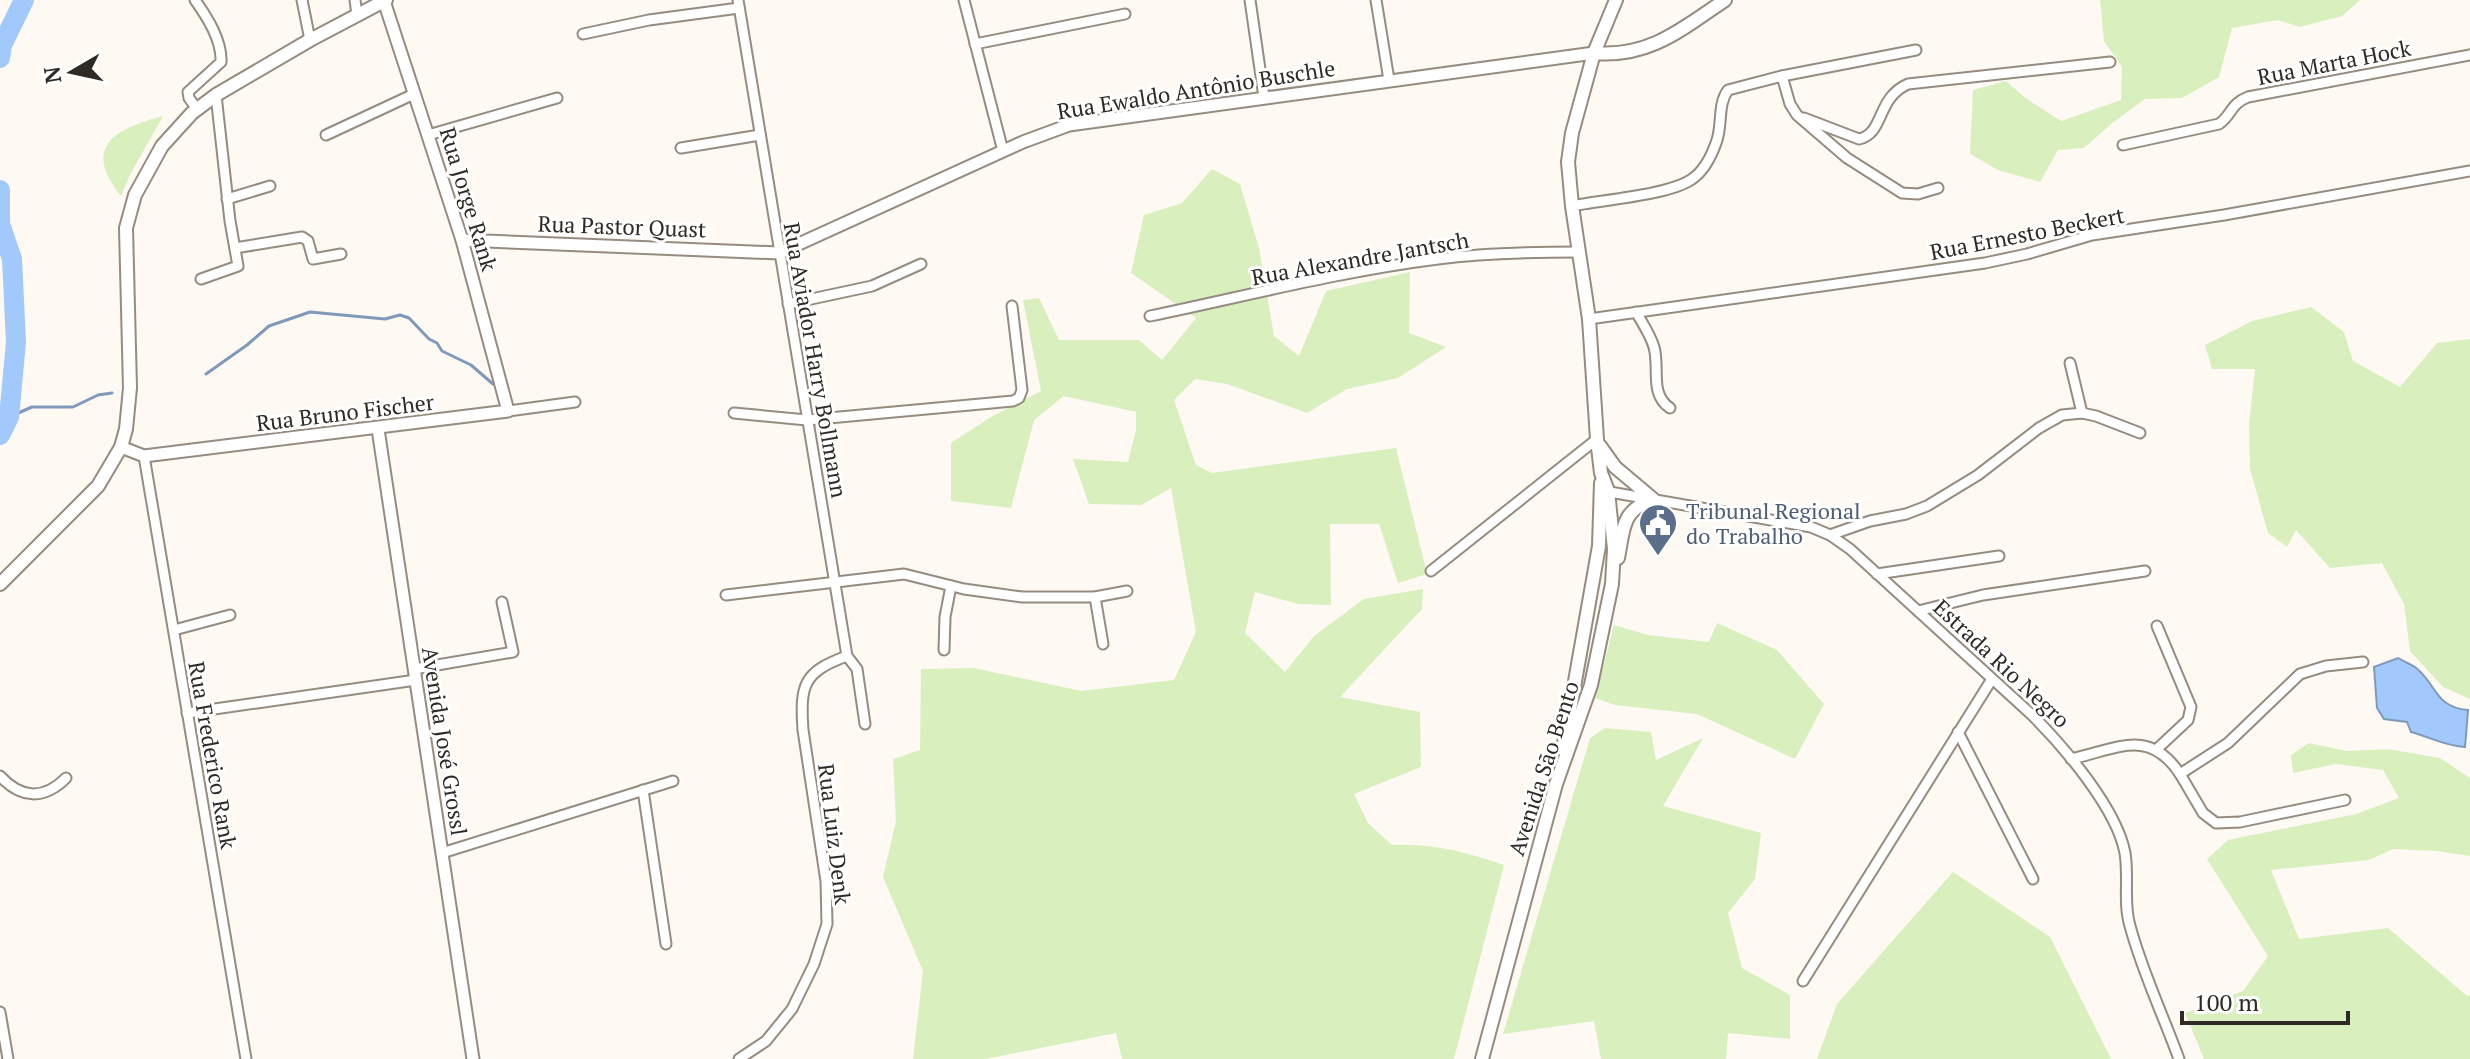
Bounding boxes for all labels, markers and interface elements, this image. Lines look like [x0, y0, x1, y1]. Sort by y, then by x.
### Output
north arrow [32, 32, 112, 112]
street label: Rua Marta Hock [2255, 33, 2414, 91]
street label: Rua Ewaldo Antônio Buschle [1055, 53, 1337, 125]
text: N [36, 64, 67, 86]
street label: Rua Jorge Rank [433, 124, 505, 275]
street label: Rua Ernesto Beckert [1927, 200, 2127, 266]
street label: Rua Pastor Quast [537, 209, 707, 243]
street label: Rua Aviador Harry Bollmann [777, 220, 855, 500]
street label: Rua Alexandre Jantsch [1249, 225, 1471, 291]
street label: Rua Bruno Fischer [254, 387, 436, 437]
place label: Tribunal Regional do Trabalho [1686, 496, 1861, 550]
public building icon: Tribunal Regional do Trabalho [1637, 502, 1679, 557]
street label: Estrada Rio Negro [1928, 592, 2076, 734]
street label: Avenida José Grossl [416, 645, 474, 837]
street label: Rua Frederico Rank [182, 659, 244, 852]
street label: Avenida São Bento [1501, 677, 1585, 859]
street label: Rua Luiz Denk [812, 762, 858, 907]
scale bar [2182, 975, 2348, 1025]
text: 100 m [2194, 986, 2259, 1018]

